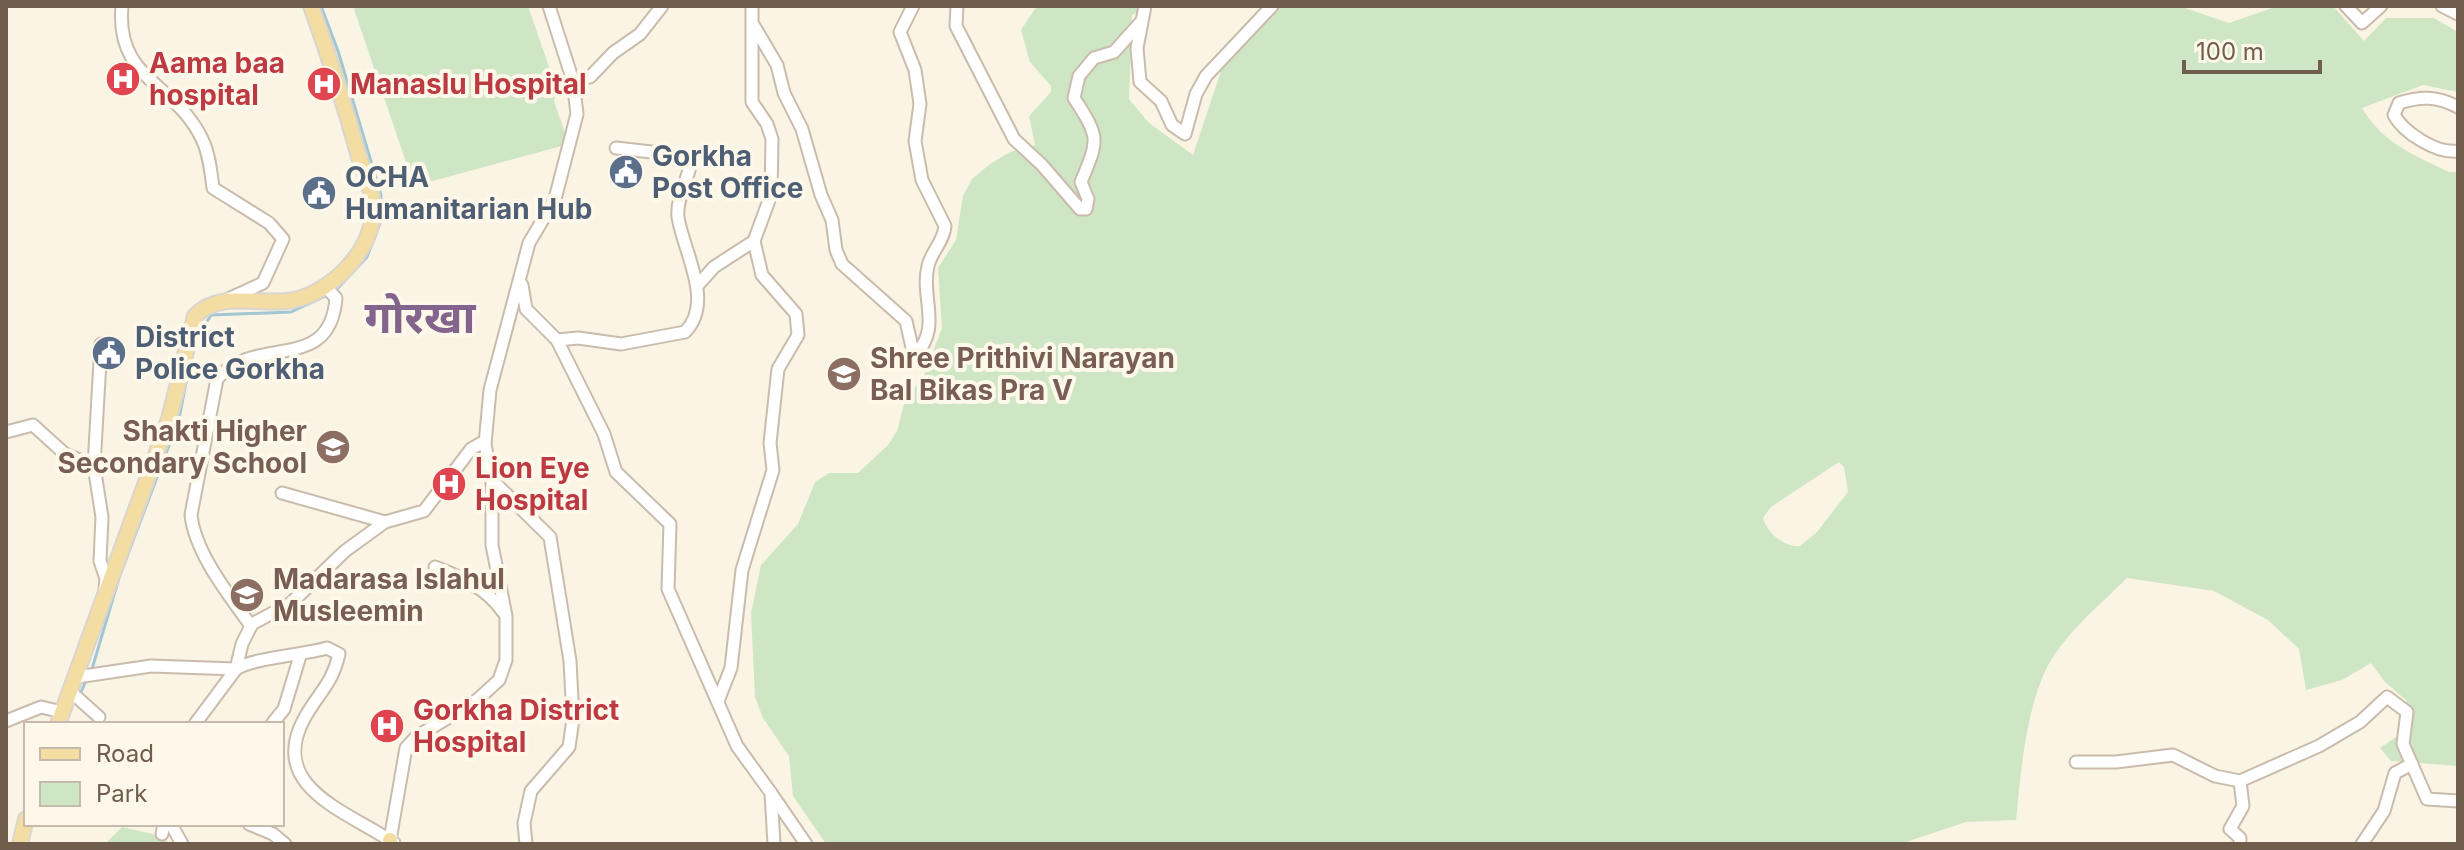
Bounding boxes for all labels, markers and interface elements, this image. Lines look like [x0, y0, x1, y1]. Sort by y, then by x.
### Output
scale bar [2184, 24, 2320, 74]
text: 100 m [2196, 37, 2264, 66]
place label: Aama baa hospital [149, 46, 285, 112]
hospital icon: Aama baa hospital [104, 60, 142, 98]
hospital icon: Manaslu Hospital [305, 65, 343, 103]
place label: Manaslu Hospital [350, 67, 587, 101]
place label: Gorkha Post Office [652, 139, 803, 205]
public building icon: Gorkha Post Office [607, 153, 645, 191]
place label: OCHA Humanitarian Hub [345, 160, 592, 226]
public building icon: OCHA Humanitarian Hub [300, 174, 338, 212]
district label: गोरखा [365, 290, 477, 344]
place label: District Police Gorkha [135, 320, 325, 386]
public building icon: District Police Gorkha [90, 334, 128, 372]
place label: Shree Prithivi Narayan Bal Bikas Pra V [870, 341, 1175, 407]
school or university icon: Shree Prithivi Narayan Bal Bikas Pra V [825, 355, 863, 393]
place label: Shakti Higher Secondary School [58, 414, 307, 480]
school or university icon: Shakti Higher Secondary School [314, 428, 352, 466]
place label: Lion Eye Hospital [475, 451, 590, 517]
hospital icon: Lion Eye Hospital [430, 465, 468, 503]
place label: Madarasa Islahul Musleemin [273, 562, 505, 628]
school or university icon: Madarasa Islahul Musleemin [228, 576, 266, 614]
place label: Gorkha District Hospital [413, 693, 619, 759]
hospital icon: Gorkha District Hospital [368, 707, 406, 745]
legend [24, 722, 284, 826]
text: Road [96, 739, 154, 768]
text: Park [96, 779, 147, 808]

